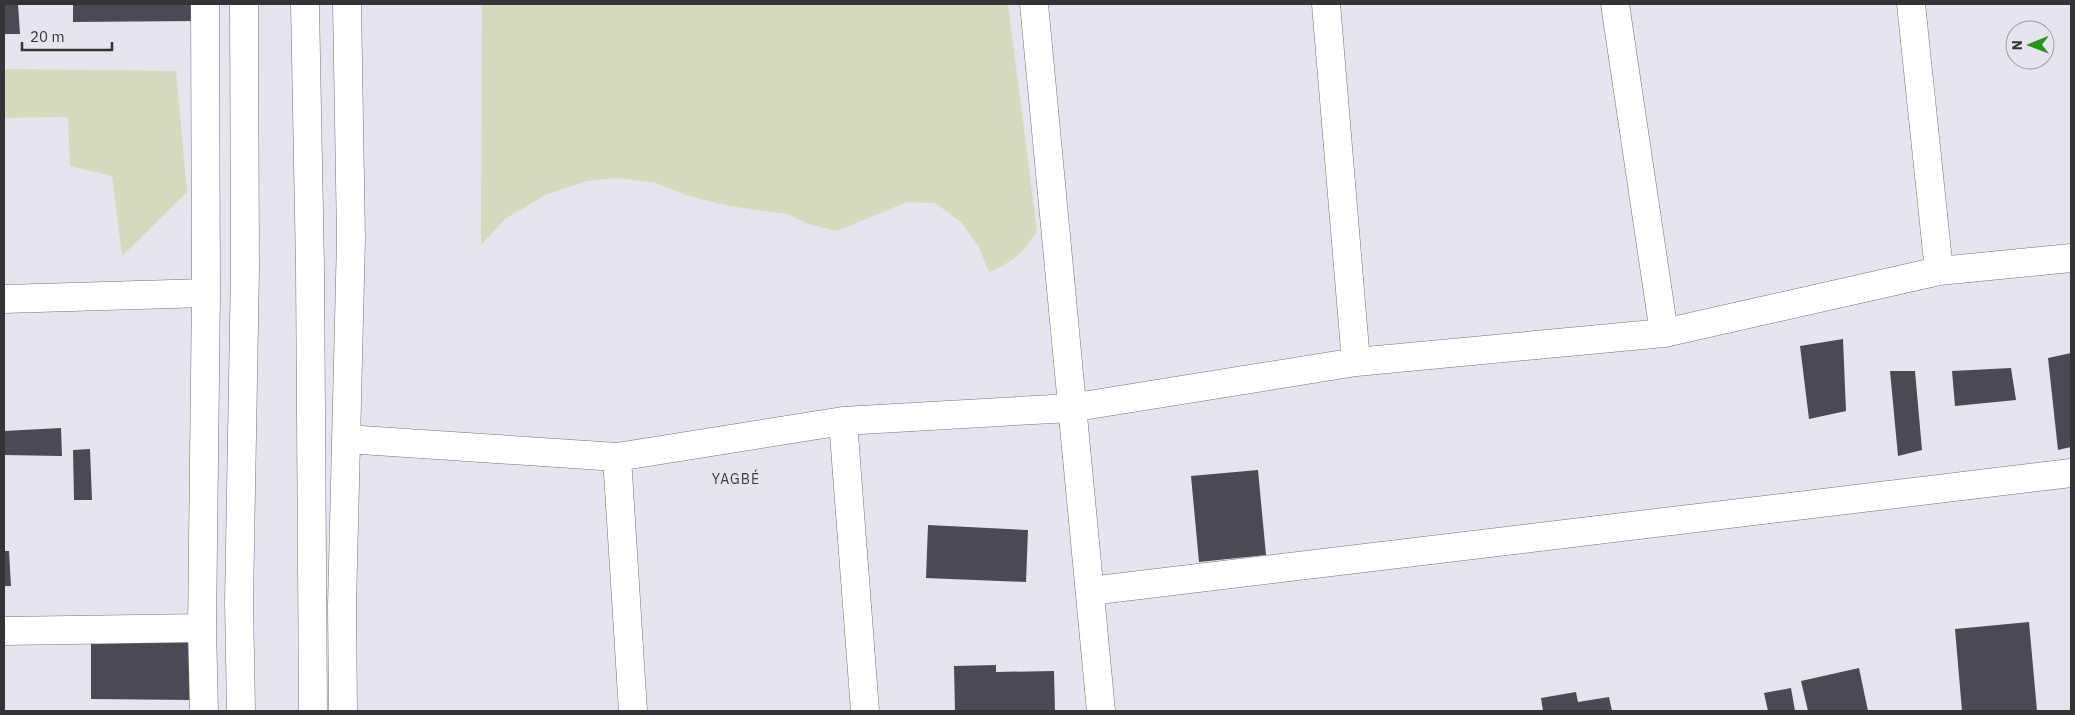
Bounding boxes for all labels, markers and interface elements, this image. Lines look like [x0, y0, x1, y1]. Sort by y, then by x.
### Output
scale bar [22, 20, 112, 52]
north arrow [2005, 20, 2055, 70]
text: 20 m [30, 27, 65, 46]
text: N [2008, 40, 2026, 50]
district label: YAGBÉ [712, 469, 760, 488]

